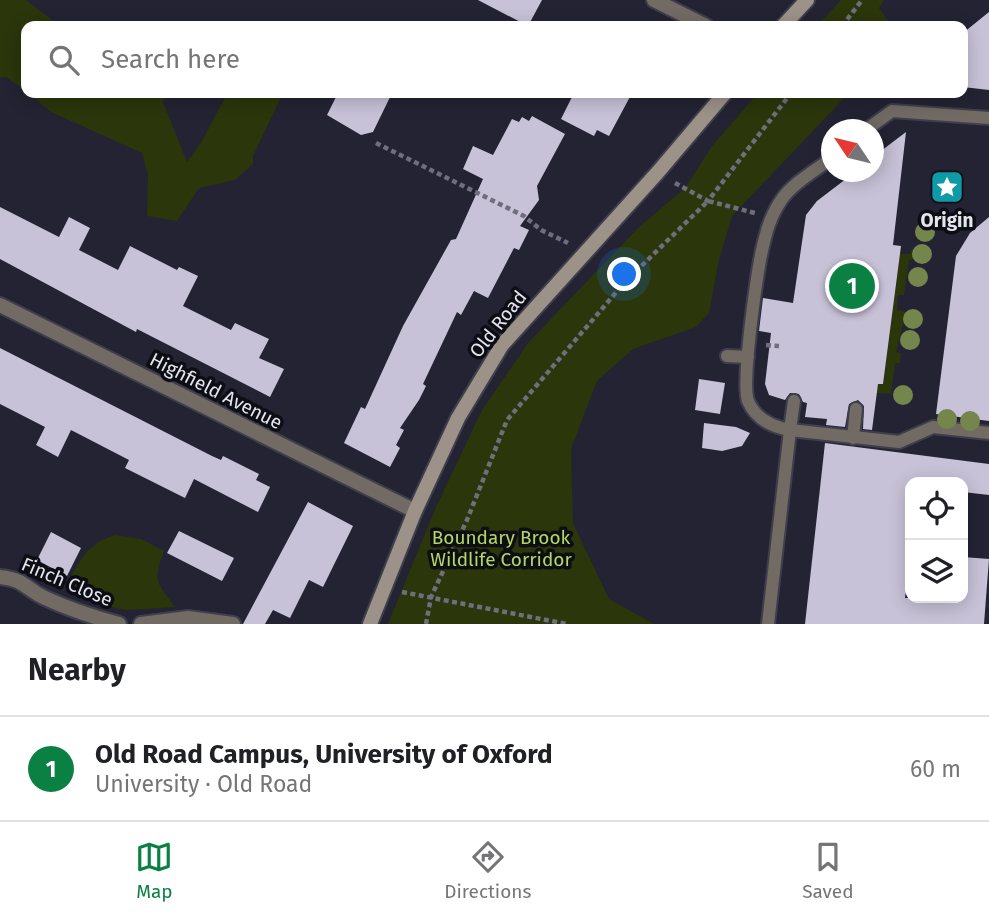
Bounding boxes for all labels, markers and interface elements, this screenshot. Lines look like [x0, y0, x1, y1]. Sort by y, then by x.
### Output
search box [21, 21, 968, 98]
icon: search [45, 41, 83, 79]
text: Search here [101, 44, 240, 75]
north arrow [821, 119, 884, 182]
place icon: Origin [928, 168, 966, 206]
place label: Origin [921, 209, 973, 232]
your location [607, 257, 641, 291]
pin: 1 [829, 260, 875, 312]
street label: Old Road [465, 286, 531, 362]
street label: Highfield Avenue [146, 348, 286, 434]
map controls [905, 477, 968, 603]
button: locate [905, 477, 968, 540]
park label: Boundary Brook Wildlife Corridor [430, 526, 572, 571]
button: layers [905, 540, 968, 603]
street label: Finch Close [18, 553, 116, 611]
text: Nearby [28, 652, 126, 688]
text: Old Road Campus, University of Oxford [95, 739, 553, 770]
text: 1 [46, 755, 56, 783]
text: 60 m [910, 755, 961, 783]
text: University · Old Road [95, 770, 312, 798]
tab: Map [135, 838, 173, 903]
tab: Directions [444, 838, 531, 903]
tab: Saved [802, 838, 854, 903]

